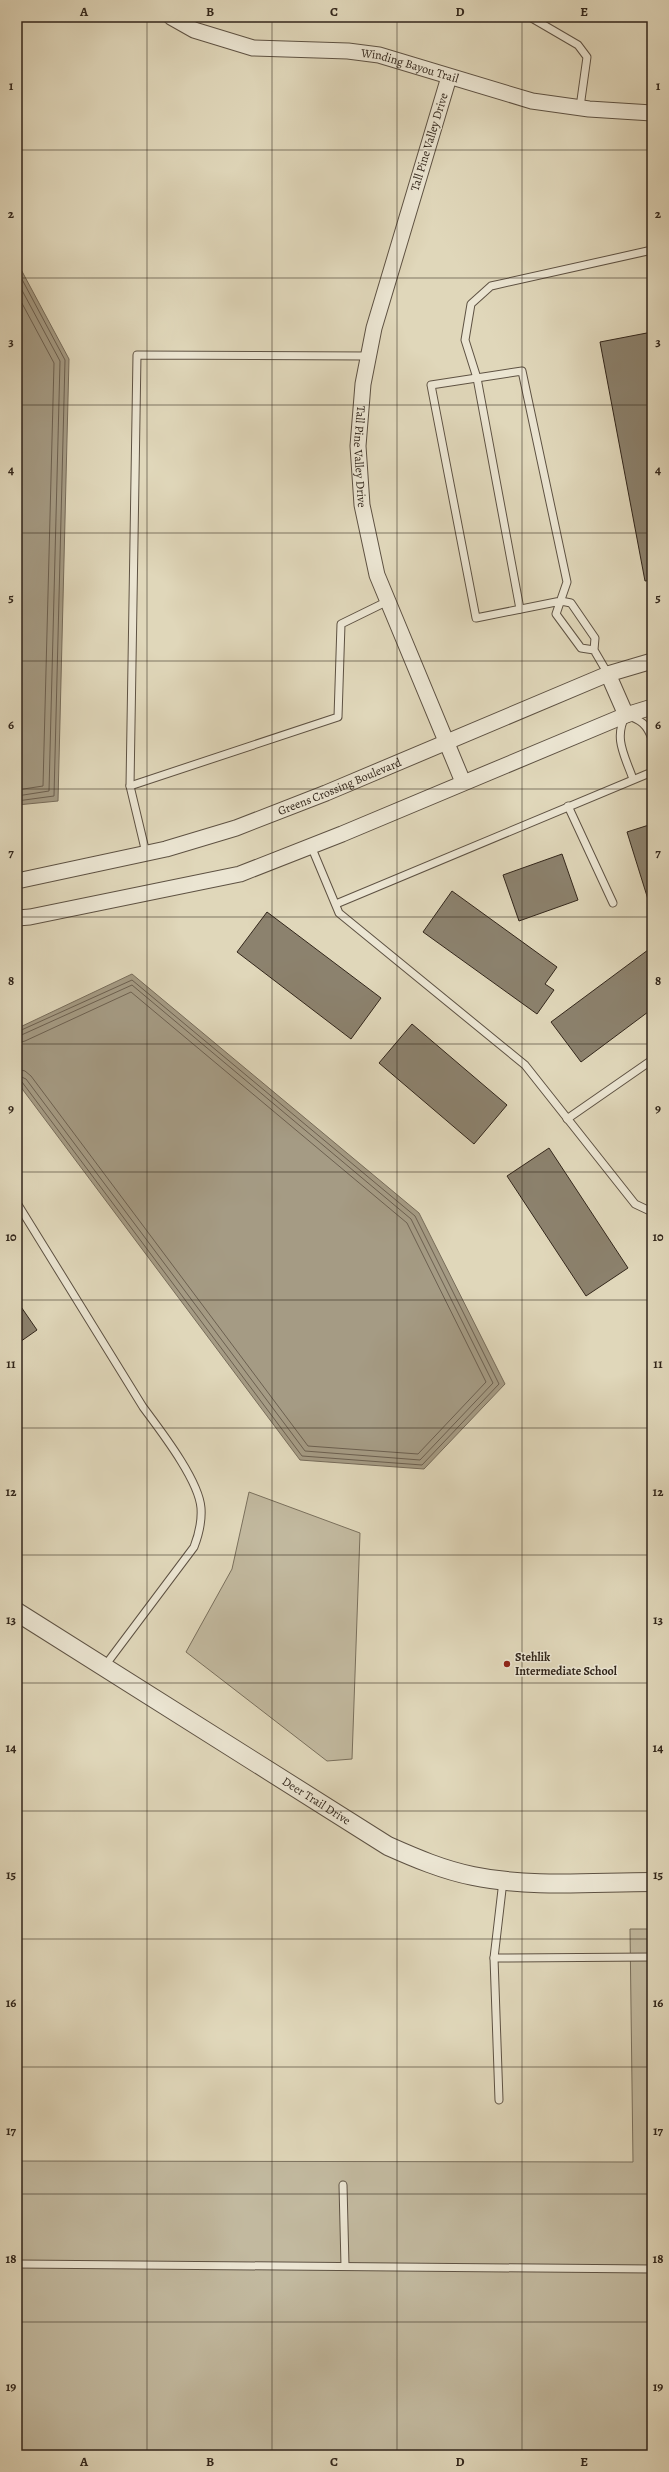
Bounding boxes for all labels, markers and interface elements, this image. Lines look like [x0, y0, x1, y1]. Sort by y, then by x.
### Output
text: A [79, 3, 89, 20]
text: B [206, 3, 214, 20]
text: C [330, 3, 338, 20]
text: D [455, 3, 465, 20]
text: E [580, 3, 588, 20]
street label: Winding Bayou Trail [359, 45, 461, 87]
text: 1 [9, 77, 14, 94]
text: 1 [656, 77, 661, 94]
street label: Tall Pine Valley Drive [406, 91, 452, 193]
text: 2 [8, 205, 15, 222]
text: 2 [655, 205, 662, 222]
text: 3 [8, 333, 14, 350]
text: 3 [655, 333, 661, 350]
street label: Tall Pine Valley Drive [350, 405, 370, 508]
text: 4 [8, 461, 14, 478]
text: 4 [655, 461, 661, 478]
text: 5 [8, 589, 14, 606]
text: 5 [655, 589, 661, 606]
text: 6 [8, 716, 14, 733]
text: 6 [655, 716, 661, 733]
street label: Greens Crossing Boulevard [275, 754, 404, 819]
text: 7 [8, 844, 14, 861]
text: 7 [655, 844, 661, 861]
text: 8 [8, 972, 14, 989]
text: 8 [655, 972, 661, 989]
text: 9 [8, 1100, 14, 1117]
text: 9 [655, 1100, 661, 1117]
text: 10 [5, 1228, 17, 1245]
text: 10 [652, 1228, 664, 1245]
text: 11 [6, 1355, 16, 1372]
text: 11 [653, 1355, 663, 1372]
text: 12 [6, 1483, 17, 1500]
text: 12 [653, 1483, 664, 1500]
text: 13 [6, 1611, 17, 1628]
text: 13 [653, 1611, 664, 1628]
place label: Stehlik Intermediate School [515, 1649, 618, 1679]
marker: Stehlik Intermediate School [502, 1659, 512, 1669]
text: 14 [6, 1739, 16, 1756]
text: 14 [653, 1739, 663, 1756]
street label: Deer Trail Drive [279, 1773, 354, 1828]
text: 15 [6, 1866, 17, 1883]
text: 15 [653, 1866, 664, 1883]
text: 16 [6, 1994, 16, 2011]
text: 16 [653, 1994, 663, 2011]
text: 17 [6, 2122, 17, 2139]
text: 17 [653, 2122, 664, 2139]
text: 18 [6, 2250, 16, 2267]
text: 18 [653, 2250, 663, 2267]
text: 19 [6, 2378, 16, 2395]
text: 19 [653, 2378, 663, 2395]
text: A [79, 2453, 89, 2470]
text: B [206, 2453, 214, 2470]
text: C [330, 2453, 338, 2470]
text: D [455, 2453, 465, 2470]
text: E [580, 2453, 588, 2470]

